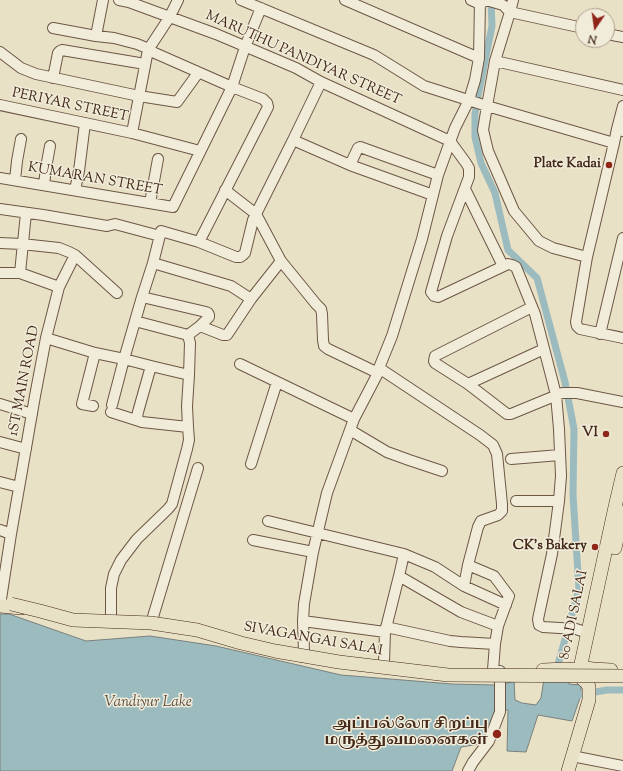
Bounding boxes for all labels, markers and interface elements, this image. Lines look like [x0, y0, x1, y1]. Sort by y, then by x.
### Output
street label: MARUTHU PANDIYAR STREET [203, 8, 403, 110]
north arrow [575, 8, 615, 48]
text: N [586, 30, 599, 48]
street label: PERIYAR STREET [10, 85, 130, 127]
place label: Plate Kadai [534, 157, 601, 173]
street label: KUMARAN STREET [27, 160, 163, 200]
marker: Plate Kadai [604, 160, 614, 170]
street label: 1ST MAIN ROAD [6, 324, 44, 438]
place label: VI [582, 426, 598, 442]
marker: VI [601, 429, 611, 439]
place label: CK's Bakery [513, 539, 587, 555]
marker: CK's Bakery [590, 542, 600, 552]
street label: 80 ADI SALAI [557, 569, 593, 661]
street label: SIVAGANGAI SALAI [242, 619, 384, 661]
water label: Vandiyur Lake [104, 694, 192, 712]
place label: அப்பல்லோ சிறப்பு மருத்துவமனைகள் [324, 718, 488, 750]
marker: அப்பல்லோ சிறப்பு மருத்துவமனைகள் [491, 728, 503, 740]

